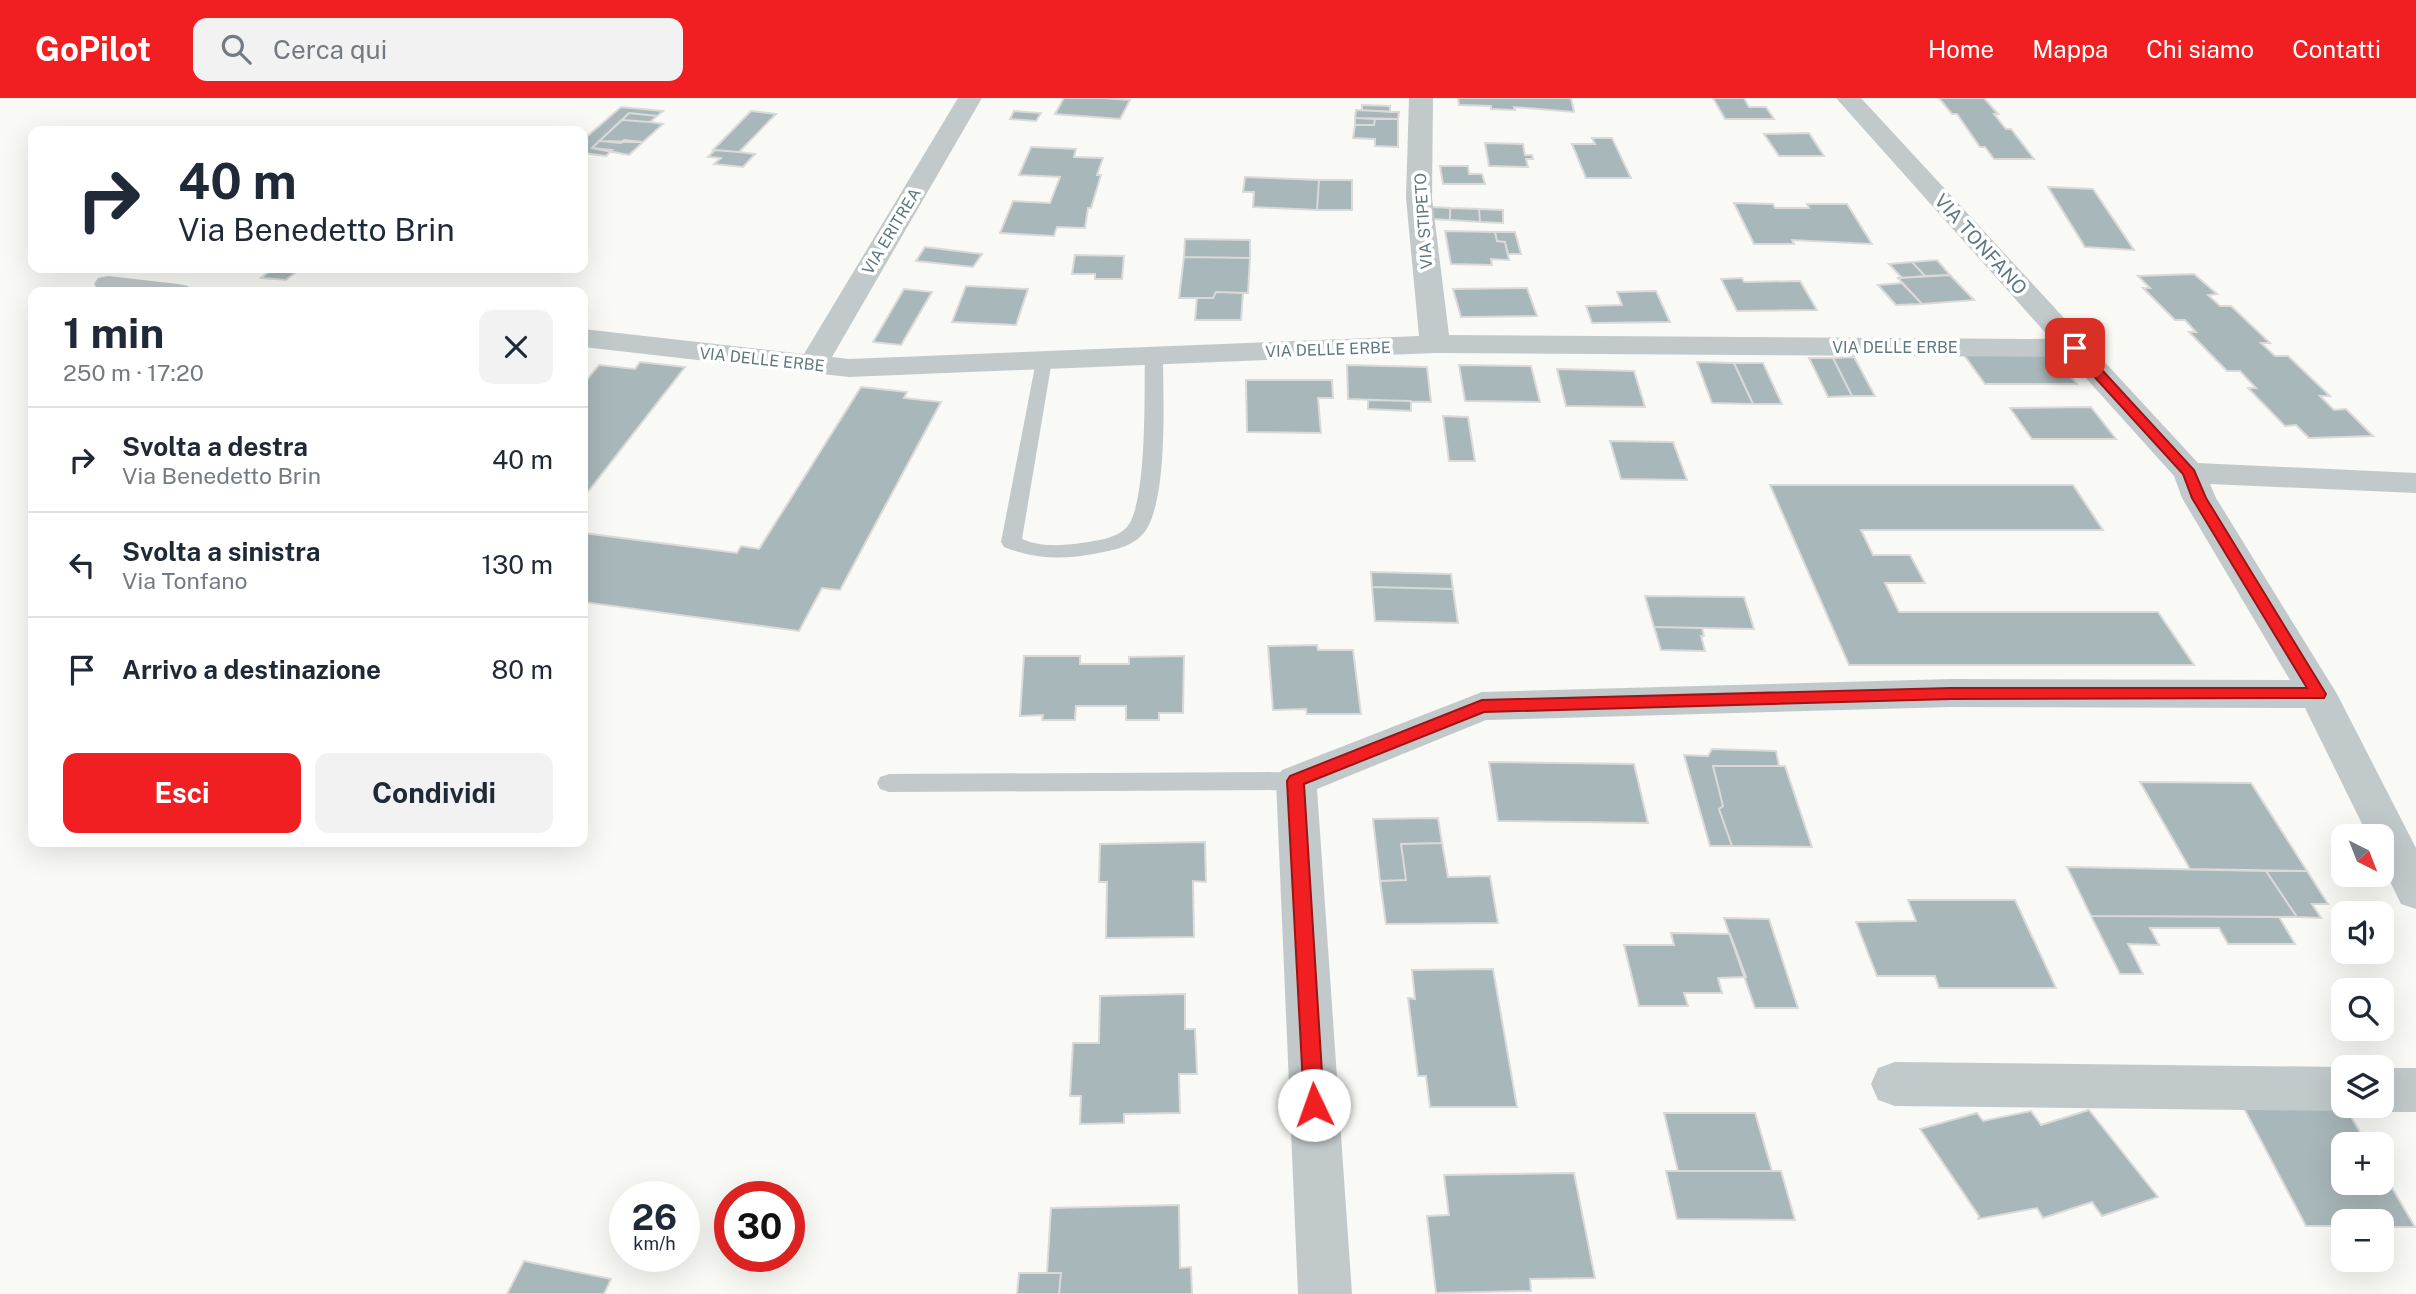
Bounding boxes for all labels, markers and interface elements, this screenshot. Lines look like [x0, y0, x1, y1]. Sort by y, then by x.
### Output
search box [193, 18, 683, 81]
text: GoPilot [35, 30, 151, 68]
icon: search [217, 30, 255, 68]
text: Cerca qui [273, 34, 387, 65]
text: Home [1928, 35, 1994, 63]
text: Mappa [2032, 35, 2108, 63]
text: Chi siamo [2146, 35, 2254, 63]
text: Contatti [2292, 35, 2381, 63]
text: 40 m [178, 152, 297, 210]
icon: right [63, 154, 154, 245]
street label: VIA STIPETO [1411, 172, 1436, 270]
street label: VIA ERITREA [858, 185, 925, 278]
street label: VIA TONFANO [1930, 189, 2032, 299]
text: Via Benedetto Brin [178, 211, 455, 248]
text: 1 min [63, 308, 164, 357]
button: close [479, 310, 553, 384]
pin [2045, 318, 2105, 378]
icon: arrive [2056, 329, 2094, 367]
street label: VIA DELLE ERBE [1265, 338, 1391, 361]
street label: VIA DELLE ERBE [1832, 338, 1958, 357]
street label: VIA DELLE ERBE [699, 343, 825, 376]
text: 250 m · 17:20 [63, 359, 204, 386]
text: Svolta a destra [122, 431, 308, 462]
icon: right [63, 441, 101, 479]
text: 40 m [492, 444, 553, 475]
text: Via Benedetto Brin [122, 462, 321, 489]
text: Svolta a sinistra [122, 536, 320, 567]
icon: left [63, 546, 101, 584]
text: 130 m [481, 549, 553, 580]
text: Via Tonfano [122, 567, 248, 594]
icon: arrive [63, 651, 101, 689]
text: Arrivo a destinazione [122, 654, 381, 685]
text: 80 m [492, 654, 553, 685]
button: Esci [63, 753, 301, 833]
button: Condividi [315, 753, 553, 833]
north arrow [2331, 824, 2394, 887]
map controls [2331, 824, 2394, 1272]
button: sound [2331, 901, 2394, 964]
button: search [2331, 978, 2394, 1041]
button: layers [2331, 1055, 2394, 1118]
position arrow [1277, 1068, 1351, 1142]
button: + [2331, 1132, 2394, 1195]
speed limit sign: 30 [714, 1181, 805, 1272]
text: 26 [632, 1197, 677, 1238]
button: − [2331, 1209, 2394, 1272]
text: km/h [633, 1233, 676, 1254]

